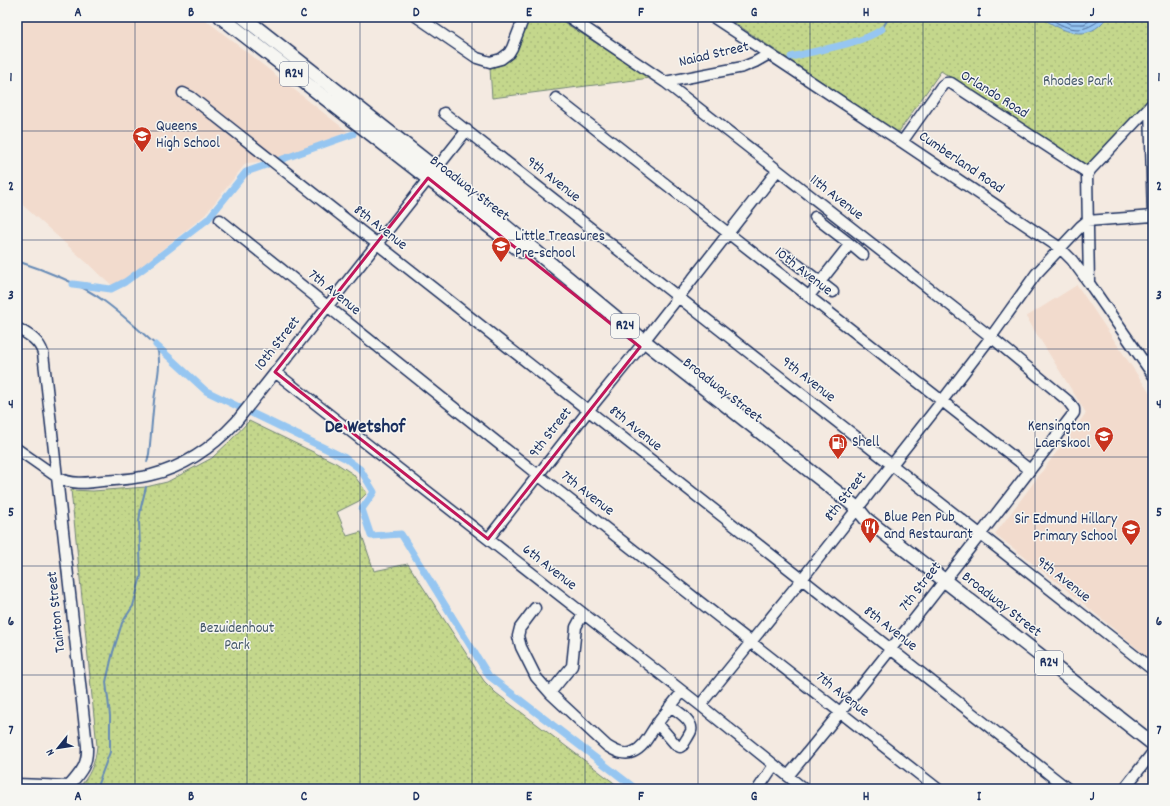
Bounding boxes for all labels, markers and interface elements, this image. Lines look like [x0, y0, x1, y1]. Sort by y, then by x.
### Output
text: A [74, 4, 82, 23]
text: B [188, 4, 194, 23]
text: C [301, 4, 308, 23]
text: D [413, 4, 420, 23]
text: E [526, 4, 533, 23]
text: F [638, 4, 644, 23]
text: G [751, 4, 758, 23]
text: H [863, 4, 870, 23]
text: I [977, 4, 982, 23]
text: J [1090, 4, 1095, 23]
street label: Naiad Street [677, 36, 752, 74]
road number: R24 [280, 62, 308, 86]
street label: Orlando Road [956, 65, 1032, 125]
text: 1 [10, 69, 13, 88]
text: 1 [1158, 69, 1161, 88]
park label: Rhodes Park [1043, 71, 1113, 93]
place label: Queens High School [156, 116, 220, 155]
school or university icon: Queens High School [131, 125, 153, 153]
street label: Cumberland Road [914, 126, 1008, 200]
street label: Broadway Street [424, 151, 514, 228]
street label: 9th Avenue [521, 152, 585, 209]
street label: 11th Avenue [804, 170, 868, 226]
text: 2 [8, 178, 14, 197]
text: 2 [1156, 178, 1162, 197]
street label: 8th Avenue [348, 200, 412, 256]
place label: Little Treasures Pre-school [515, 226, 605, 265]
school or university icon: Little Treasures Pre-school [490, 235, 512, 263]
street label: 10th Avenue [769, 242, 837, 302]
street label: 7th Avenue [303, 265, 366, 322]
text: 3 [8, 287, 14, 306]
text: 3 [1156, 287, 1162, 306]
street label: 10th Street [250, 312, 307, 376]
road number: R24 [611, 314, 639, 338]
street label: 9th Avenue [776, 352, 840, 409]
street label: Broadway Street [677, 353, 767, 430]
text: 4 [8, 396, 14, 415]
text: 4 [1156, 396, 1162, 415]
street label: 8th Avenue [604, 401, 667, 458]
street label: 9th Street [524, 403, 578, 463]
district label: De Wetshof [325, 415, 407, 442]
place label: Kensington Laerskool [1028, 416, 1090, 455]
school or university icon: Kensington Laerskool [1093, 425, 1115, 453]
fuel station icon: Shell [827, 432, 849, 460]
place label: Shell [852, 432, 880, 454]
street label: 7th Avenue [556, 466, 619, 522]
street label: 8th Street [819, 467, 873, 527]
text: 5 [8, 504, 14, 523]
text: 5 [1156, 504, 1162, 523]
place label: Blue Pen Pub and Restaurant [884, 507, 973, 546]
place label: Sir Edmund Hillary Primary School [1014, 509, 1118, 548]
restaurant icon: Blue Pen Pub and Restaurant [859, 516, 881, 544]
school or university icon: Sir Edmund Hillary Primary School [1120, 518, 1142, 546]
street label: 6th Avenue [517, 540, 581, 597]
street label: 9th Avenue [1031, 552, 1095, 609]
street label: 7th Street [894, 557, 948, 617]
street label: Broadway Street [956, 567, 1046, 644]
street label: Tainton Street [42, 570, 72, 654]
street label: 8th Avenue [858, 601, 922, 657]
text: 6 [8, 613, 15, 632]
text: 6 [1156, 613, 1163, 632]
park label: Bezuidenhout Park [200, 618, 275, 657]
road number: R24 [1035, 651, 1063, 675]
street label: 7th Avenue [811, 667, 874, 723]
text: 7 [9, 722, 14, 741]
text: 7 [1157, 722, 1162, 741]
north arrow [38, 728, 78, 768]
text: N [43, 745, 59, 758]
text: A [74, 788, 82, 806]
text: B [188, 788, 194, 806]
text: C [301, 788, 308, 806]
text: D [413, 788, 420, 806]
text: E [526, 788, 533, 806]
text: F [638, 788, 644, 806]
text: G [751, 788, 758, 806]
text: H [863, 788, 870, 806]
text: I [977, 788, 982, 806]
text: J [1090, 788, 1095, 806]

